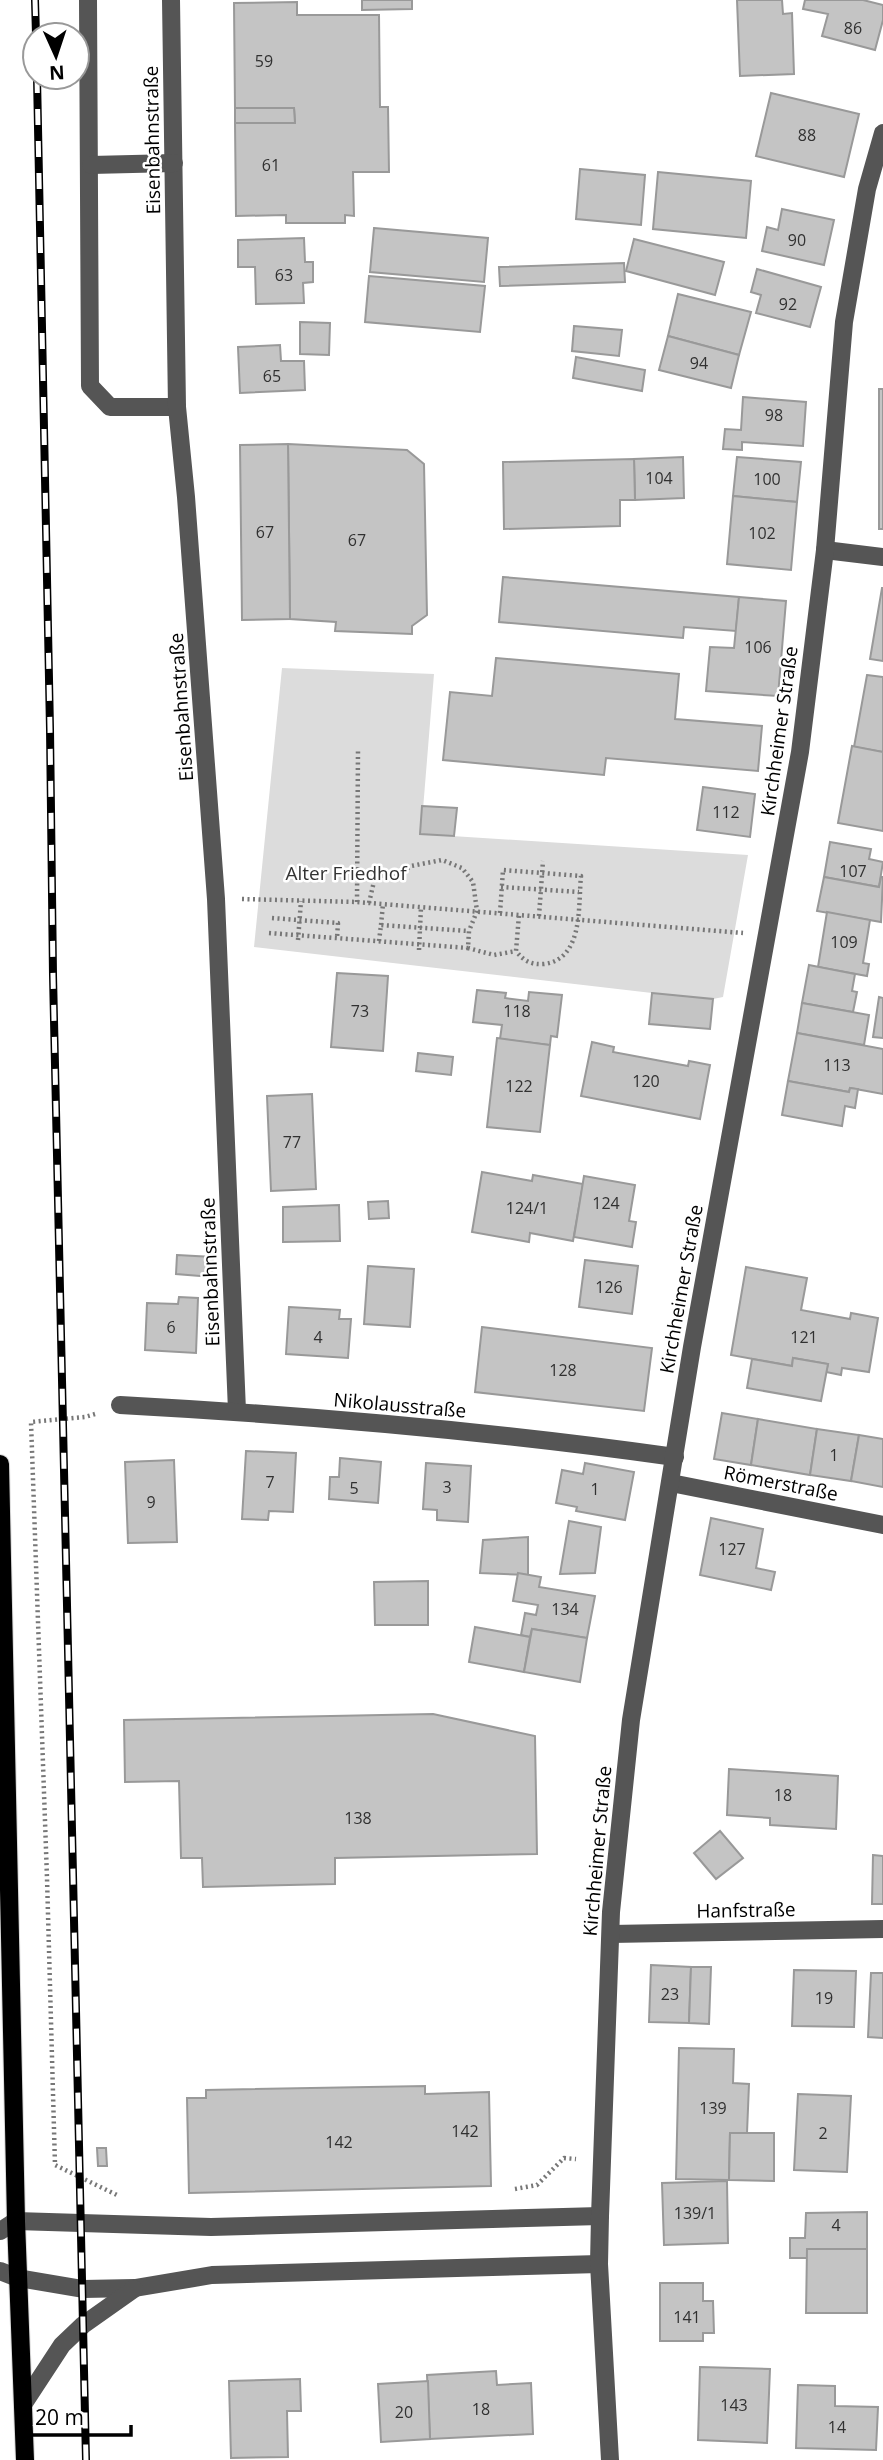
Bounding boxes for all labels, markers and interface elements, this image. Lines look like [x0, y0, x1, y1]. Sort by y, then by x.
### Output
house number: 86 [844, 17, 862, 39]
north arrow [21, 21, 91, 91]
house number: 59 [255, 50, 273, 72]
text: N [48, 60, 65, 86]
street label: Eisenbahnstraße [138, 65, 166, 215]
house number: 88 [798, 124, 816, 146]
house number: 61 [262, 154, 280, 176]
house number: 90 [788, 229, 806, 251]
house number: 63 [275, 264, 293, 286]
house number: 92 [779, 293, 797, 315]
house number: 94 [690, 352, 708, 374]
house number: 65 [263, 365, 281, 387]
house number: 98 [765, 404, 783, 426]
house number: 104 [645, 467, 673, 489]
house number: 100 [753, 468, 781, 490]
house number: 67 [256, 521, 274, 543]
house number: 102 [748, 522, 776, 544]
house number: 67 [348, 529, 366, 551]
street label: Eisenbahnstraße [163, 632, 199, 782]
house number: 106 [744, 636, 772, 658]
street label: Kirchheimer Straße [754, 644, 804, 818]
house number: 112 [712, 801, 740, 823]
park label: Alter Friedhof [285, 860, 408, 886]
house number: 107 [839, 860, 867, 882]
house number: 109 [830, 931, 858, 953]
house number: 73 [351, 1000, 369, 1022]
house number: 118 [503, 1000, 531, 1022]
house number: 113 [823, 1054, 851, 1076]
house number: 120 [632, 1070, 660, 1092]
house number: 122 [505, 1075, 533, 1097]
house number: 77 [283, 1131, 301, 1153]
house number: 124 [592, 1192, 620, 1214]
street label: Eisenbahnstraße [194, 1197, 226, 1347]
house number: 124/1 [506, 1197, 548, 1219]
street label: Kirchheimer Straße [653, 1203, 709, 1375]
house number: 126 [595, 1276, 623, 1298]
house number: 6 [166, 1316, 176, 1338]
house number: 4 [313, 1326, 323, 1348]
house number: 121 [790, 1326, 818, 1348]
house number: 128 [549, 1359, 577, 1381]
street label: Nikolausstraße [333, 1386, 467, 1424]
house number: 1 [829, 1444, 839, 1466]
street label: Römerstraße [722, 1459, 840, 1507]
house number: 7 [265, 1471, 275, 1493]
house number: 3 [442, 1476, 452, 1498]
house number: 5 [349, 1477, 359, 1499]
house number: 1 [590, 1478, 600, 1500]
house number: 9 [146, 1491, 156, 1513]
house number: 127 [718, 1538, 746, 1560]
house number: 134 [551, 1598, 579, 1620]
street label: Kirchheimer Straße [577, 1765, 617, 1937]
house number: 18 [774, 1784, 792, 1806]
house number: 138 [344, 1807, 372, 1829]
street label: Hanfstraße [696, 1896, 796, 1924]
house number: 23 [661, 1983, 679, 2005]
house number: 19 [815, 1987, 833, 2009]
house number: 139 [699, 2097, 727, 2119]
house number: 142 [451, 2120, 479, 2142]
house number: 2 [818, 2122, 828, 2144]
house number: 142 [325, 2131, 353, 2153]
house number: 139/1 [674, 2202, 716, 2224]
house number: 4 [831, 2214, 841, 2236]
house number: 141 [673, 2306, 701, 2328]
scale bar [24, 2394, 131, 2438]
house number: 143 [720, 2394, 748, 2416]
house number: 18 [472, 2398, 490, 2420]
house number: 20 [395, 2401, 413, 2423]
text: 20 m [35, 2403, 84, 2431]
house number: 14 [828, 2416, 846, 2438]

